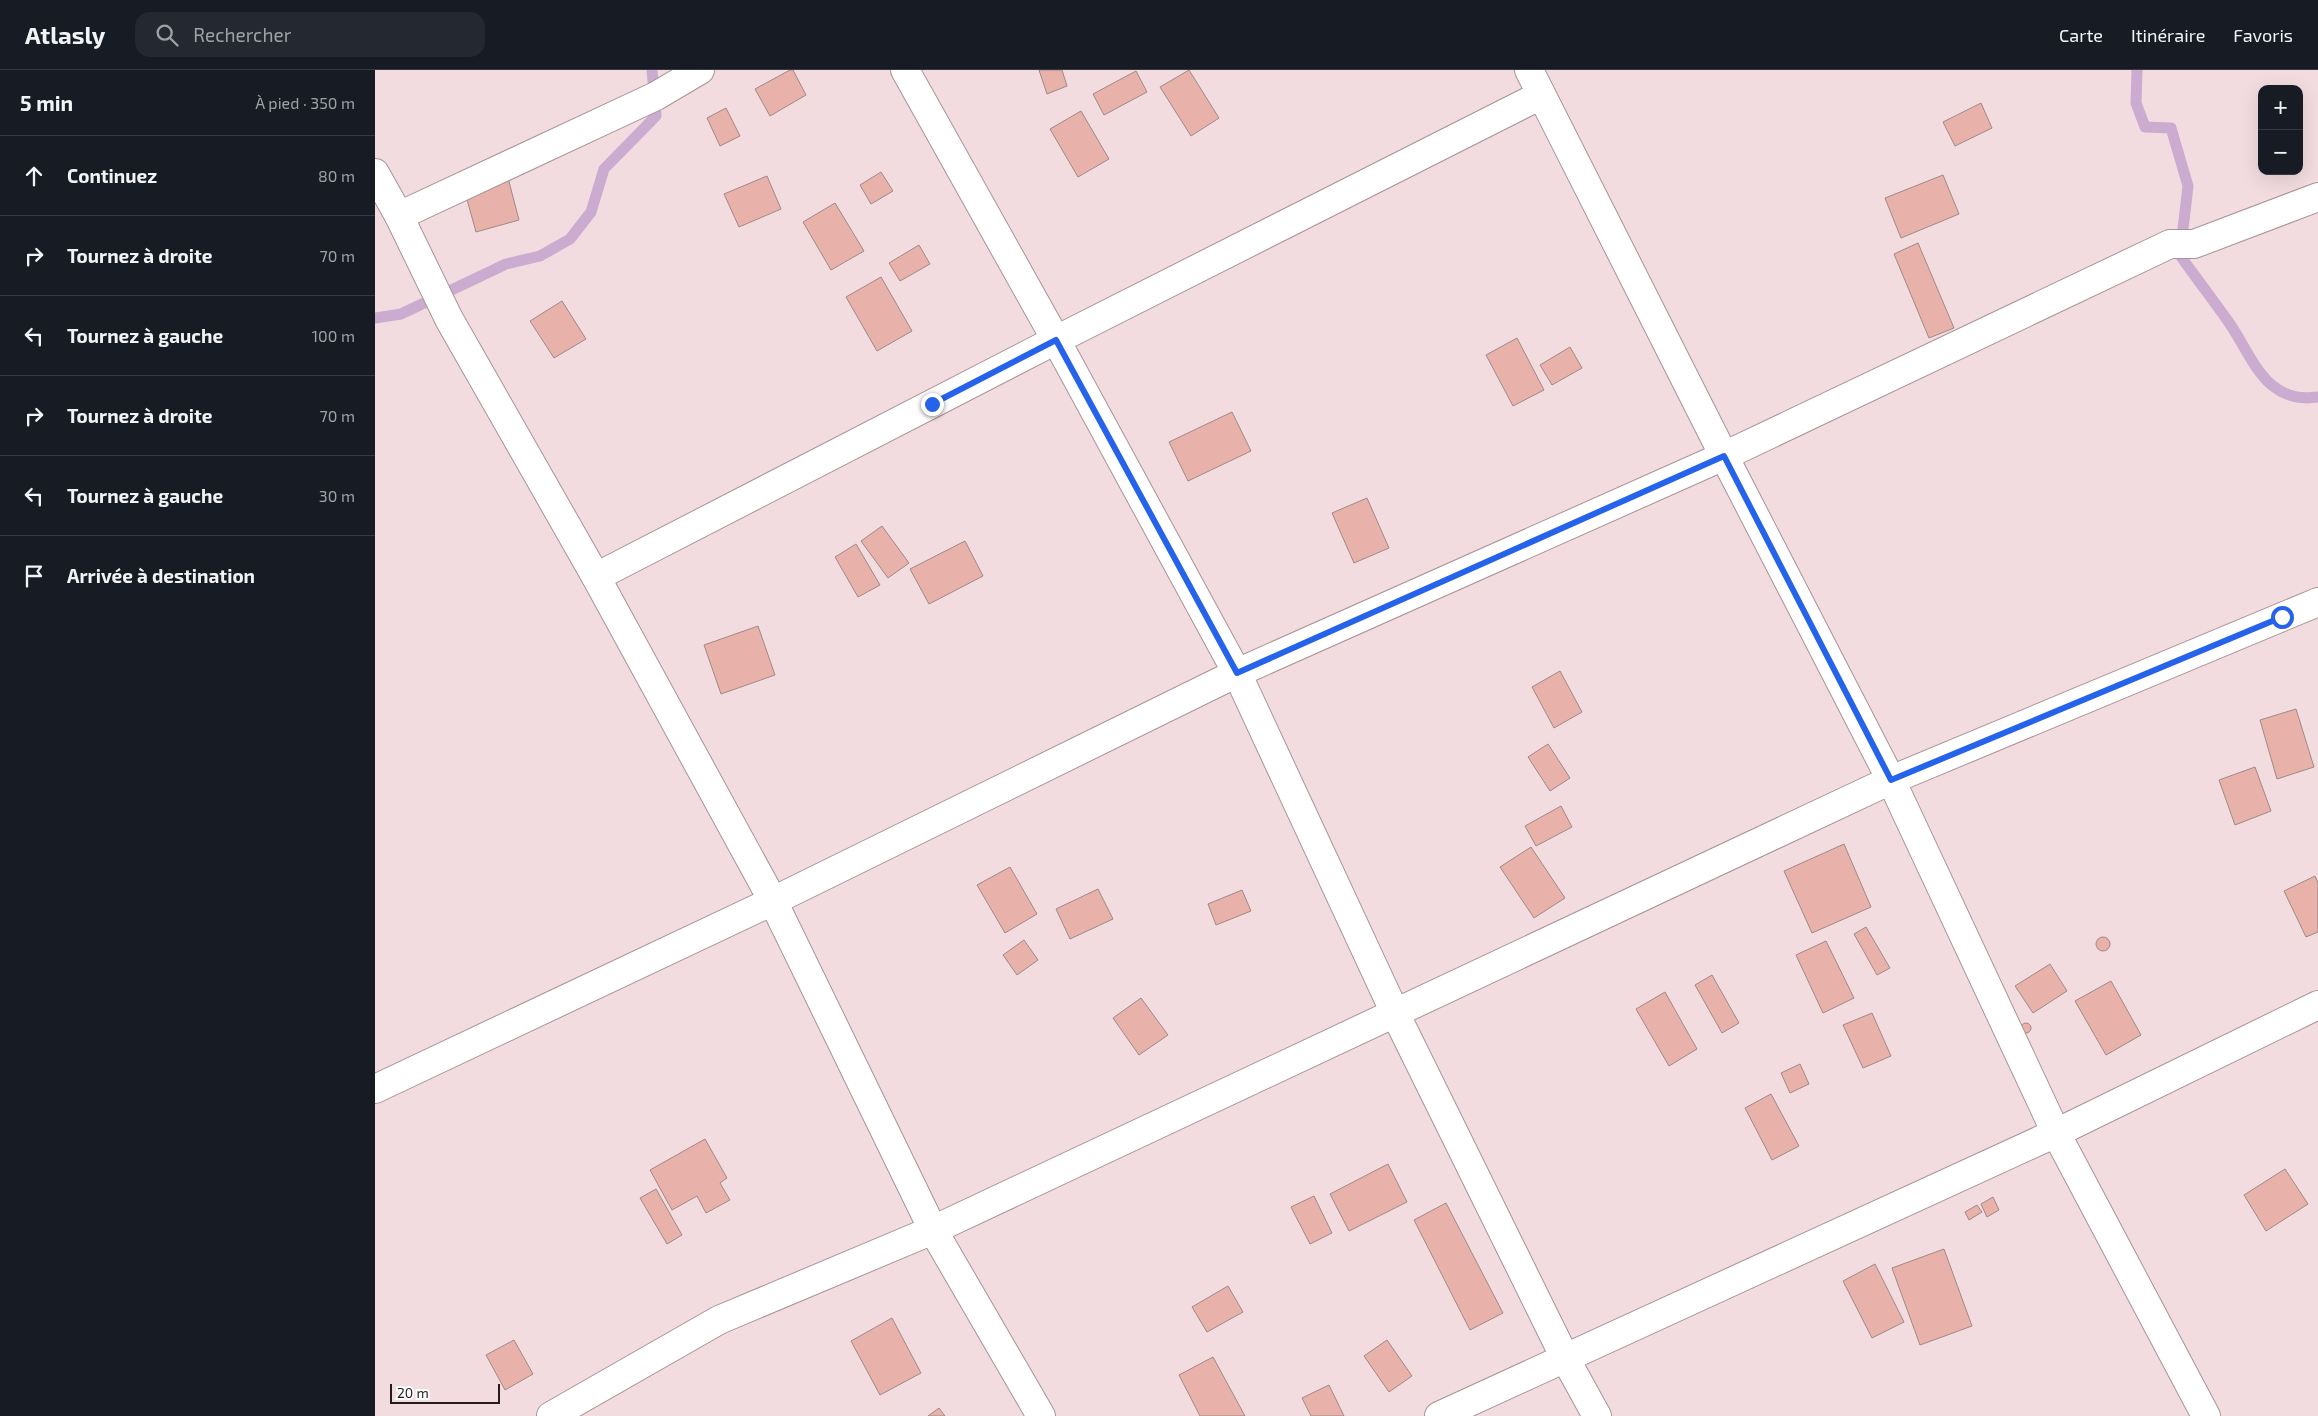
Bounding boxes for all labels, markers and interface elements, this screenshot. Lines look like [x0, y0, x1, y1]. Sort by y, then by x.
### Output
search box [135, 12, 485, 57]
text: Atlasly [25, 20, 105, 49]
icon: search [153, 21, 181, 49]
text: Rechercher [193, 23, 291, 46]
text: Carte [2059, 24, 2103, 46]
text: Itinéraire [2131, 24, 2205, 46]
text: Favoris [2233, 24, 2293, 46]
map controls [2258, 85, 2303, 175]
button: + [2258, 85, 2303, 130]
text: 5 min [20, 90, 73, 115]
text: À pied · 350 m [255, 93, 355, 112]
button: − [2258, 130, 2303, 175]
icon: ahead [20, 162, 48, 190]
text: Continuez [67, 164, 157, 187]
text: 80 m [318, 166, 355, 185]
icon: right [20, 242, 48, 270]
text: Tournez à droite [67, 244, 213, 267]
text: 70 m [320, 246, 355, 265]
icon: left [20, 322, 48, 350]
text: Tournez à gauche [67, 324, 223, 347]
text: 100 m [312, 326, 355, 345]
route end [921, 393, 944, 416]
icon: right [20, 402, 48, 430]
text: Tournez à droite [67, 404, 213, 427]
text: 70 m [320, 406, 355, 425]
icon: left [20, 482, 48, 510]
text: Tournez à gauche [67, 484, 223, 507]
text: 30 m [319, 486, 355, 505]
icon: arrive [20, 562, 48, 590]
text: Arrivée à destination [67, 564, 255, 587]
route start [2271, 606, 2294, 629]
scale bar [390, 1381, 500, 1404]
text: 20 m [397, 1384, 429, 1401]

